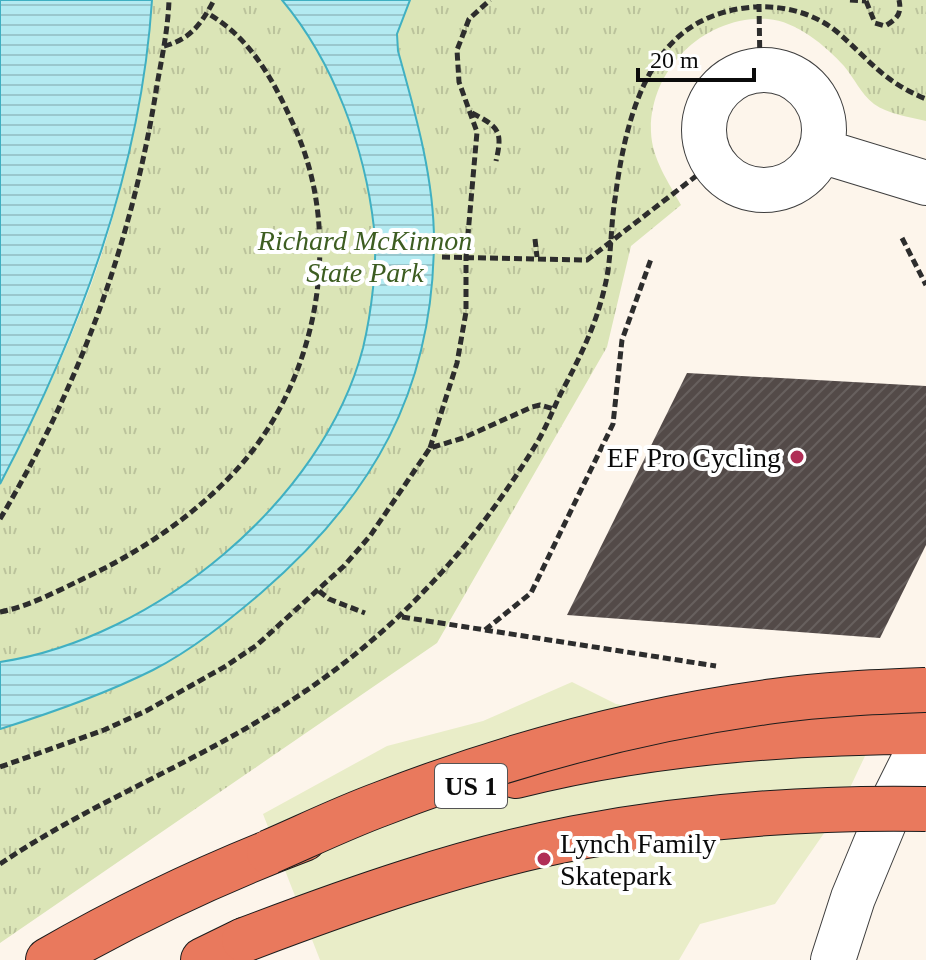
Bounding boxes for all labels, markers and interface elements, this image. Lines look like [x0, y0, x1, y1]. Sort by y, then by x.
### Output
scale bar [638, 32, 754, 82]
text: 20 m [650, 47, 699, 73]
park label: Richard McKinnon State Park [257, 225, 472, 288]
place label: EF Pro Cycling [607, 442, 781, 473]
marker: EF Pro Cycling [788, 448, 806, 466]
road number: US 1 [435, 764, 507, 808]
place label: Lynch Family Skatepark [560, 828, 716, 891]
marker: Lynch Family Skatepark [535, 850, 553, 868]

